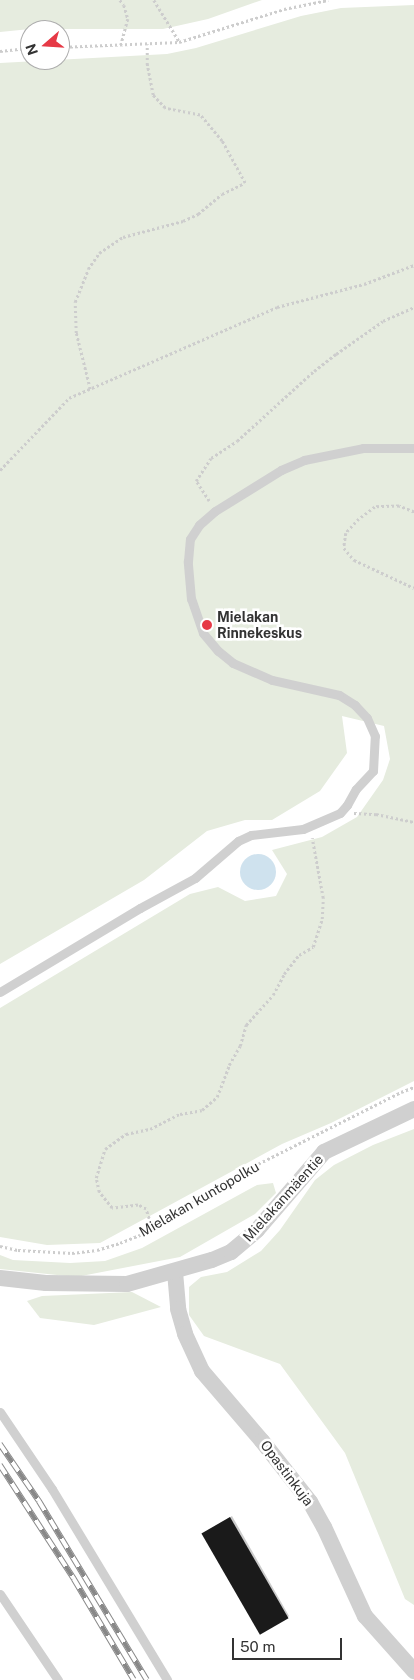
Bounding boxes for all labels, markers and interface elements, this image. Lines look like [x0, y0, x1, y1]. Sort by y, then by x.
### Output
north arrow [20, 20, 70, 70]
text: N [22, 42, 41, 57]
place label: Mielakan Rinnekeskus [217, 609, 302, 642]
marker: Mielakan Rinnekeskus [201, 619, 213, 631]
street label: Mielakanmäentie [239, 1151, 327, 1245]
street label: Mielakan kuntopolku [136, 1158, 262, 1240]
street label: Opastinkuja [257, 1437, 317, 1509]
scale bar [234, 1628, 344, 1660]
text: 50 m [240, 1638, 275, 1655]

